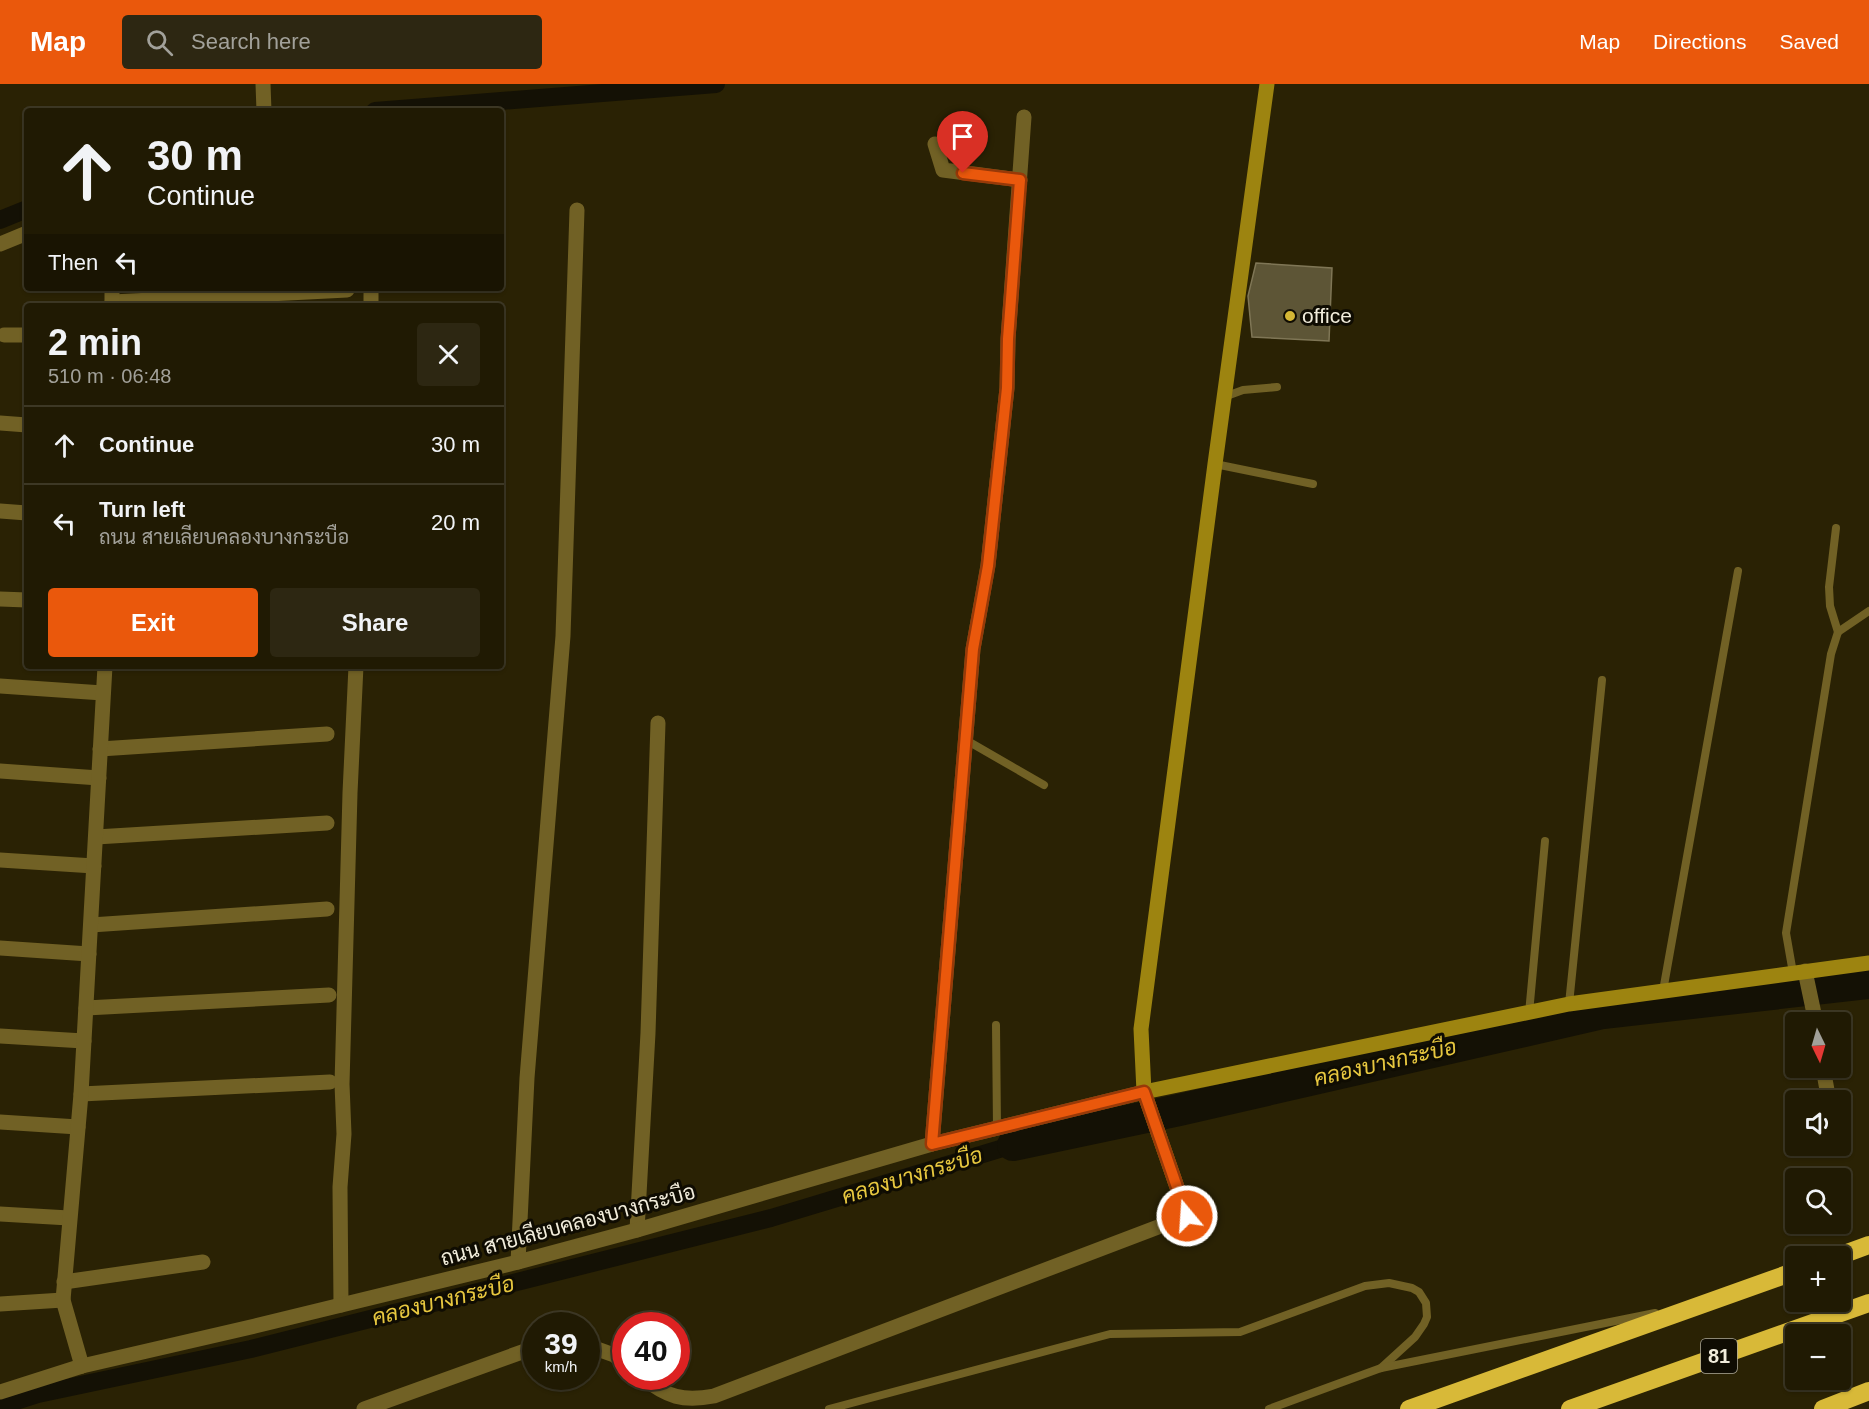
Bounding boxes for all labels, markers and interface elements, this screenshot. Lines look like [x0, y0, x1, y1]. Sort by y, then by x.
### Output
search box [122, 15, 542, 69]
text: Map [30, 26, 86, 57]
icon: search [143, 26, 176, 59]
text: Search here [191, 29, 311, 54]
text: Map [1579, 30, 1620, 53]
text: Directions [1653, 30, 1746, 53]
text: Saved [1779, 30, 1839, 53]
pin [937, 111, 988, 173]
icon: arrive [946, 120, 979, 153]
icon: ahead [48, 132, 126, 210]
text: 30 m [147, 132, 243, 179]
text: Continue [147, 181, 255, 211]
icon: left [110, 246, 143, 279]
text: Then [48, 250, 98, 275]
place label: office [1302, 304, 1352, 327]
marker: office [1283, 309, 1297, 323]
text: 2 min [48, 322, 142, 363]
button: close [417, 323, 480, 386]
text: 510 m · 06:48 [48, 365, 171, 387]
icon: ahead [48, 429, 81, 462]
text: Continue [99, 432, 194, 457]
text: 30 m [431, 432, 480, 457]
text: Turn left [99, 497, 185, 522]
icon: left [48, 507, 81, 540]
text: 20 m [431, 510, 480, 535]
text: ถนน สายเลียบคลองบางกระบือ [99, 526, 349, 548]
button: Exit [48, 588, 258, 657]
button: Share [270, 588, 480, 657]
north arrow [1785, 1012, 1851, 1078]
map controls [1785, 1012, 1851, 1390]
water label: คลองบางกระบือ [1311, 1033, 1459, 1091]
button: sound [1785, 1090, 1851, 1156]
water label: คลองบางกระบือ [838, 1141, 986, 1209]
button: search [1785, 1168, 1851, 1234]
street label: ถนน สายเลียบคลองบางกระบือ [437, 1177, 698, 1270]
position arrow [1155, 1184, 1219, 1248]
button: + [1785, 1246, 1851, 1312]
water label: คลองบางกระบือ [369, 1270, 517, 1330]
speed limit sign: 40 [612, 1312, 690, 1390]
button: − [1785, 1324, 1851, 1390]
text: 39 [544, 1327, 578, 1360]
road number: 81 [1701, 1339, 1737, 1373]
text: km/h [545, 1358, 577, 1375]

